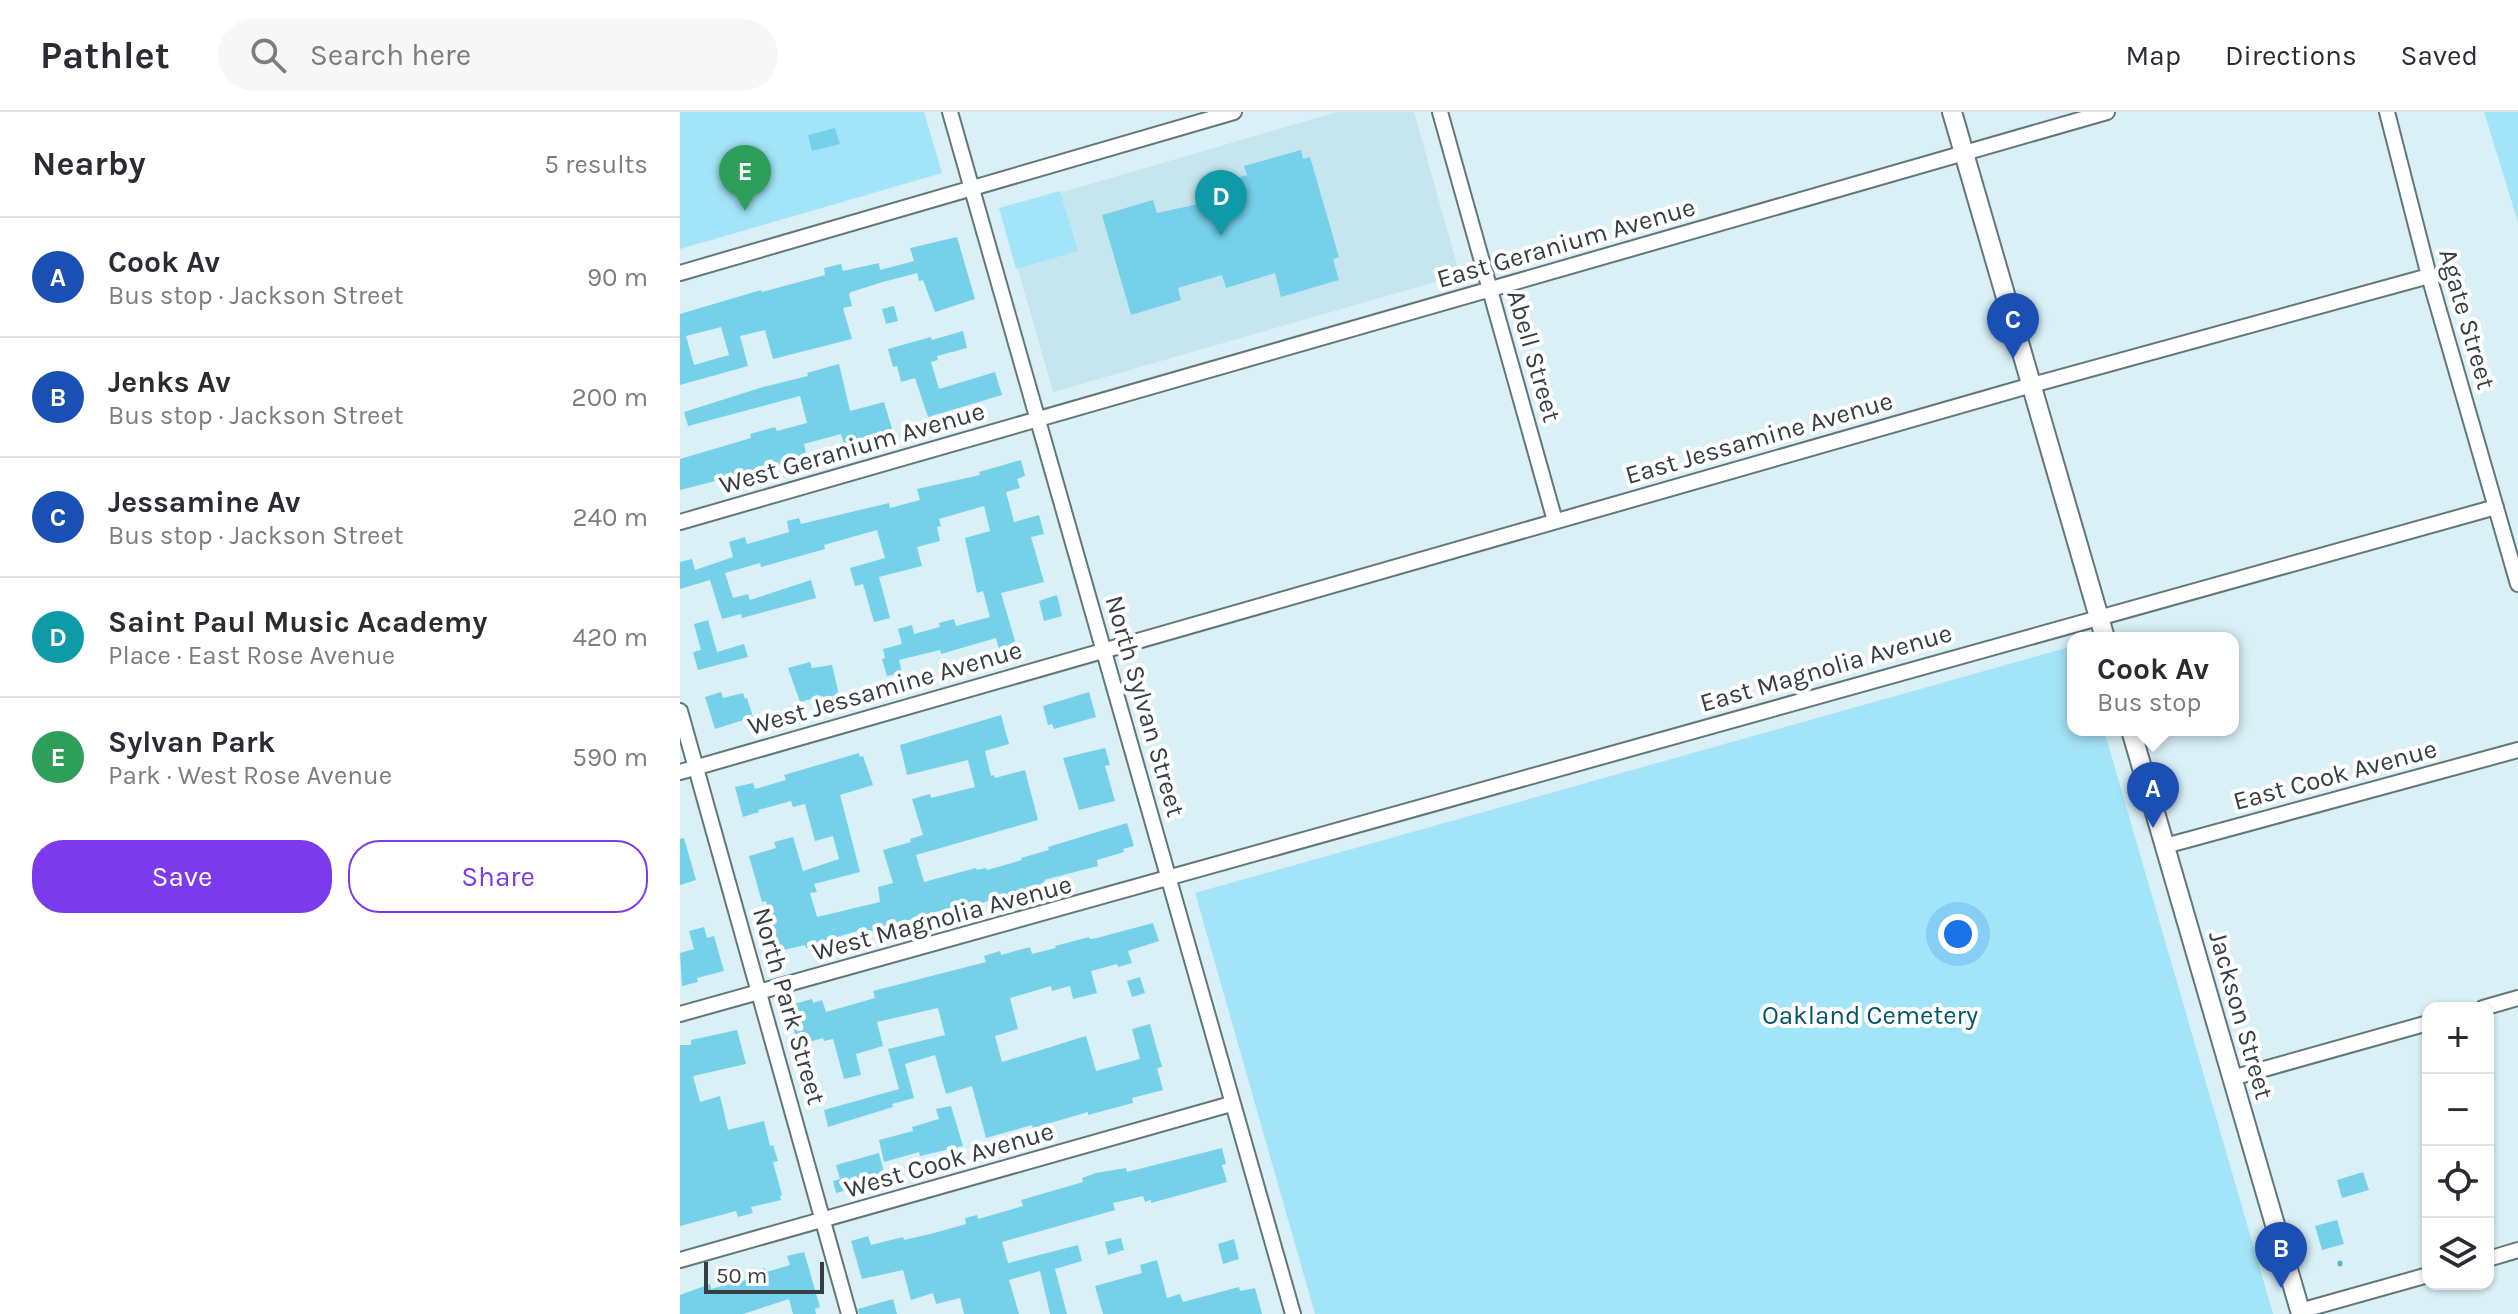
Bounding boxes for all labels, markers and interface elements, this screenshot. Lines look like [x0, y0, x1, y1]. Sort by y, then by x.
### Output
search box [218, 19, 778, 91]
text: Pathlet [40, 33, 170, 78]
icon: search [246, 33, 290, 77]
text: Search here [310, 37, 471, 73]
text: Map [2126, 39, 2181, 72]
text: Directions [2225, 39, 2357, 72]
text: Saved [2401, 39, 2478, 72]
text: Nearby [32, 144, 146, 184]
pin: E [719, 145, 771, 211]
text: 5 results [544, 149, 648, 180]
pin: D [1195, 170, 1247, 236]
street label: East Geranium Avenue [1433, 191, 1699, 295]
text: Cook Av [108, 244, 220, 280]
street label: Agate Street [2432, 245, 2502, 393]
text: A [50, 262, 66, 293]
text: 90 m [587, 262, 648, 293]
text: Bus stop · Jackson Street [108, 280, 404, 311]
street label: Abell Street [1500, 286, 1568, 426]
pin: C [1987, 293, 2039, 359]
text: Jenks Av [108, 364, 231, 400]
text: B [50, 382, 66, 413]
text: 200 m [572, 382, 648, 413]
street label: East Jessamine Avenue [1622, 385, 1896, 491]
street label: West Geranium Avenue [716, 395, 988, 501]
text: Bus stop · Jackson Street [108, 400, 404, 431]
text: Jessamine Av [108, 484, 301, 520]
text: C [50, 502, 66, 533]
text: 240 m [572, 502, 648, 533]
text: Bus stop · Jackson Street [108, 520, 404, 551]
street label: North Sylvan Street [1099, 592, 1191, 820]
text: Saint Paul Music Academy [108, 604, 487, 640]
street label: East Magnolia Avenue [1697, 617, 1955, 719]
text: D [49, 622, 67, 653]
text: 420 m [572, 622, 648, 653]
popup [2067, 632, 2239, 736]
street label: West Jessamine Avenue [744, 634, 1026, 742]
text: Place · East Rose Avenue [108, 640, 395, 671]
text: Cook Av [2097, 651, 2209, 687]
text: Bus stop [2097, 687, 2202, 718]
text: Sylvan Park [108, 724, 275, 760]
street label: East Cook Avenue [2230, 733, 2440, 817]
text: E [50, 742, 66, 773]
text: 590 m [572, 742, 648, 773]
text: Park · West Rose Avenue [108, 760, 392, 791]
pin: A [2127, 762, 2179, 828]
button: Save [32, 840, 332, 913]
button: Share [348, 840, 648, 913]
street label: West Magnolia Avenue [809, 868, 1075, 968]
street label: North Park Street [746, 904, 832, 1108]
your location [1938, 914, 1978, 954]
street label: Jackson Street [2202, 927, 2280, 1103]
park label: Oakland Cemetery [1762, 1000, 1978, 1031]
map controls [2422, 1002, 2494, 1290]
button: + [2422, 1002, 2494, 1074]
button: − [2422, 1074, 2494, 1146]
street label: West Cook Avenue [841, 1115, 1057, 1205]
button: locate [2422, 1146, 2494, 1218]
button: layers [2422, 1218, 2494, 1290]
pin: B [2255, 1222, 2307, 1288]
scale bar [704, 1258, 824, 1294]
text: 50 m [716, 1263, 767, 1289]

